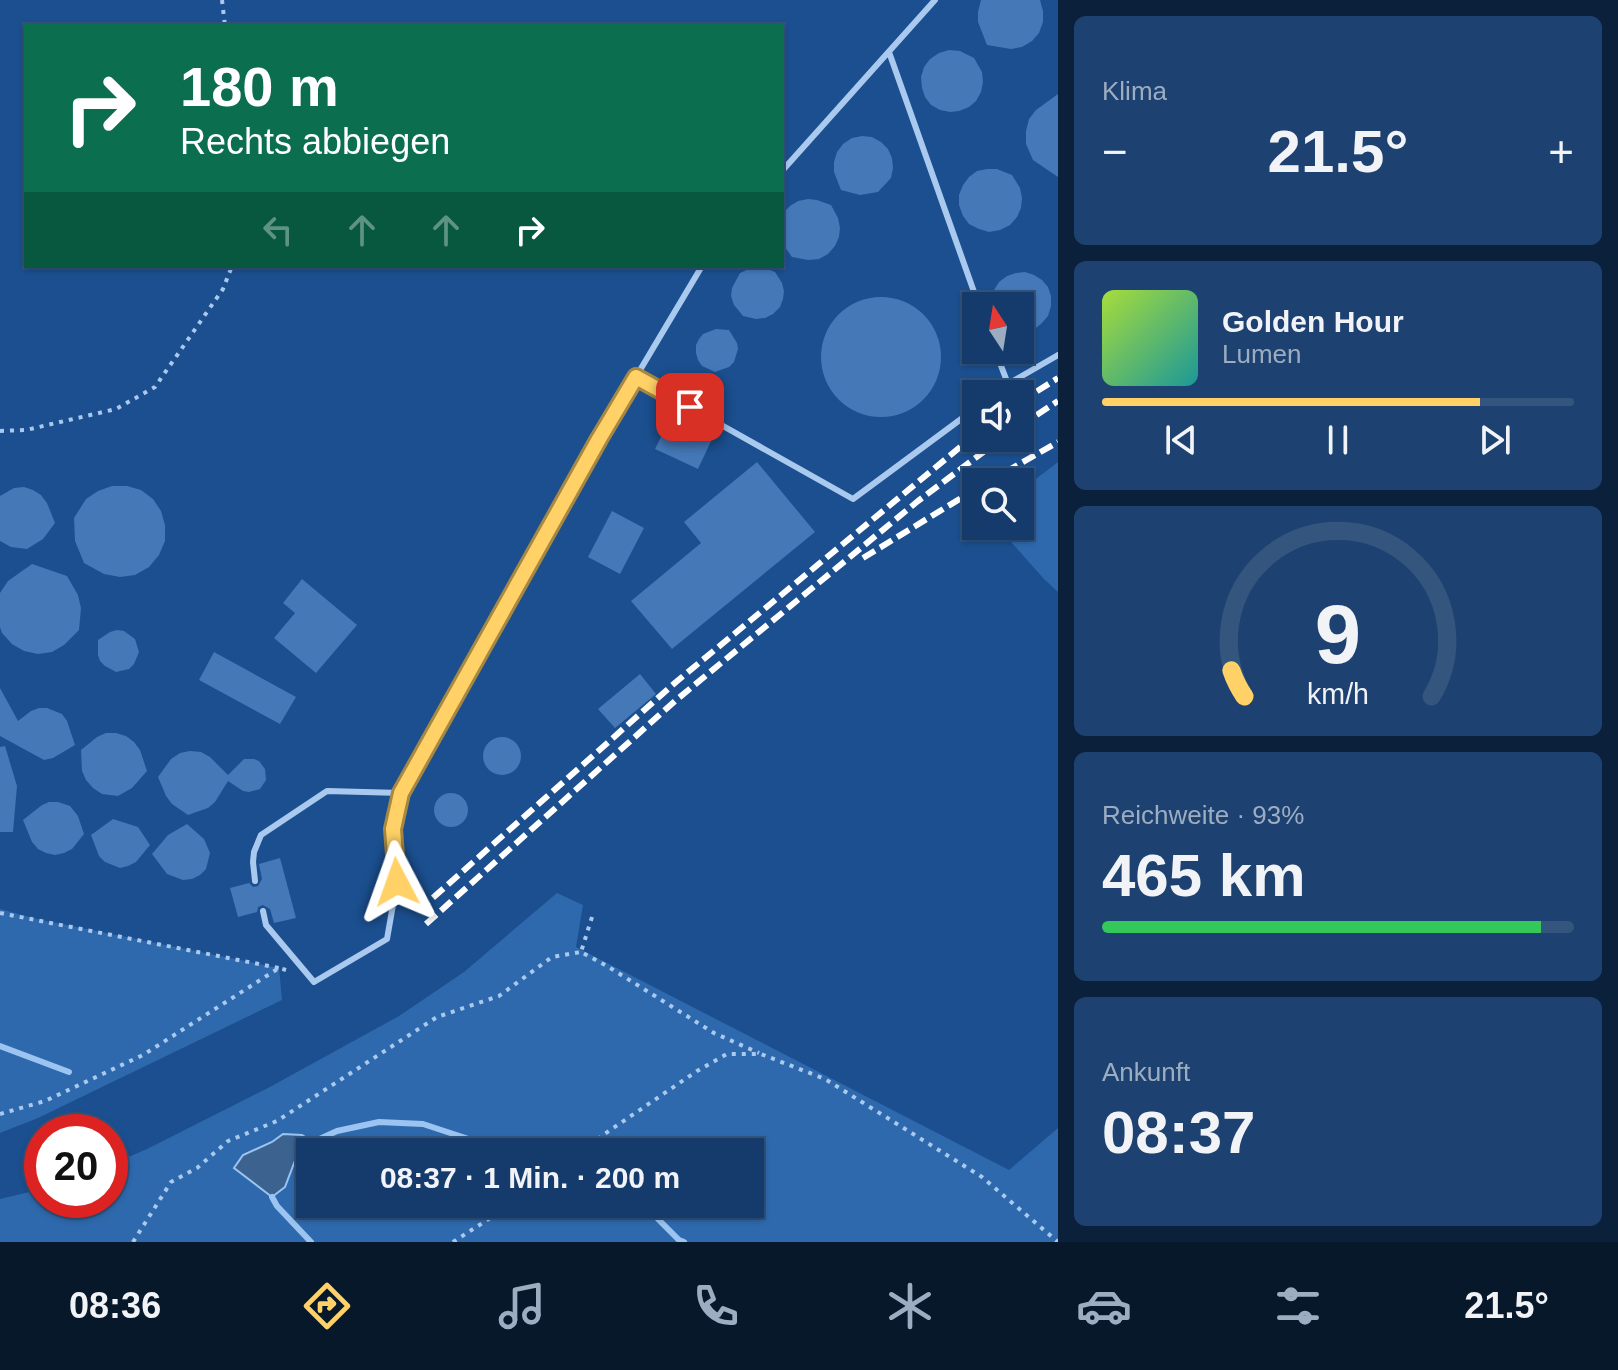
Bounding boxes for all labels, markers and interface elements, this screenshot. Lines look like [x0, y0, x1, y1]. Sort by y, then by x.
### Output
text: 180 m [180, 55, 339, 118]
icon: right [48, 56, 152, 160]
text: Klima [1102, 76, 1167, 106]
text: 21.5° [1268, 118, 1408, 185]
text: Rechts abbiegen [180, 121, 450, 162]
text: − [1102, 127, 1128, 176]
text: + [1548, 127, 1574, 176]
icon: left [256, 208, 300, 252]
icon: ahead [340, 208, 384, 252]
icon: ahead [424, 208, 468, 252]
icon: right [508, 208, 552, 252]
north arrow [962, 292, 1034, 364]
map controls [962, 292, 1034, 540]
text: Golden Hour [1222, 305, 1404, 338]
text: Lumen [1222, 339, 1302, 369]
pin [656, 373, 724, 441]
button: sound [962, 380, 1034, 452]
icon: arrive [668, 385, 712, 429]
icon: previous [1159, 418, 1203, 462]
icon: pause [1316, 418, 1360, 462]
icon: next [1473, 418, 1517, 462]
button: search [962, 468, 1034, 540]
text: 9 [1315, 588, 1361, 681]
text: km/h [1307, 678, 1369, 710]
text: Reichweite · 93% [1102, 800, 1304, 830]
position arrow [355, 840, 439, 924]
text: 465 km [1102, 842, 1306, 909]
text: Ankunft [1102, 1057, 1190, 1087]
text: 08:37 [1102, 1099, 1255, 1166]
speed limit sign: 20 [24, 1114, 128, 1218]
text: 08:37 · 1 Min. · 200 m [380, 1161, 680, 1194]
icon: directions [299, 1278, 355, 1334]
icon: music [494, 1278, 550, 1334]
icon: phone [688, 1278, 744, 1334]
icon: climate [882, 1278, 938, 1334]
icon: car [1076, 1278, 1132, 1334]
icon: filters [1270, 1278, 1326, 1334]
text: 08:36 [69, 1285, 161, 1326]
text: 21.5° [1464, 1285, 1549, 1326]

